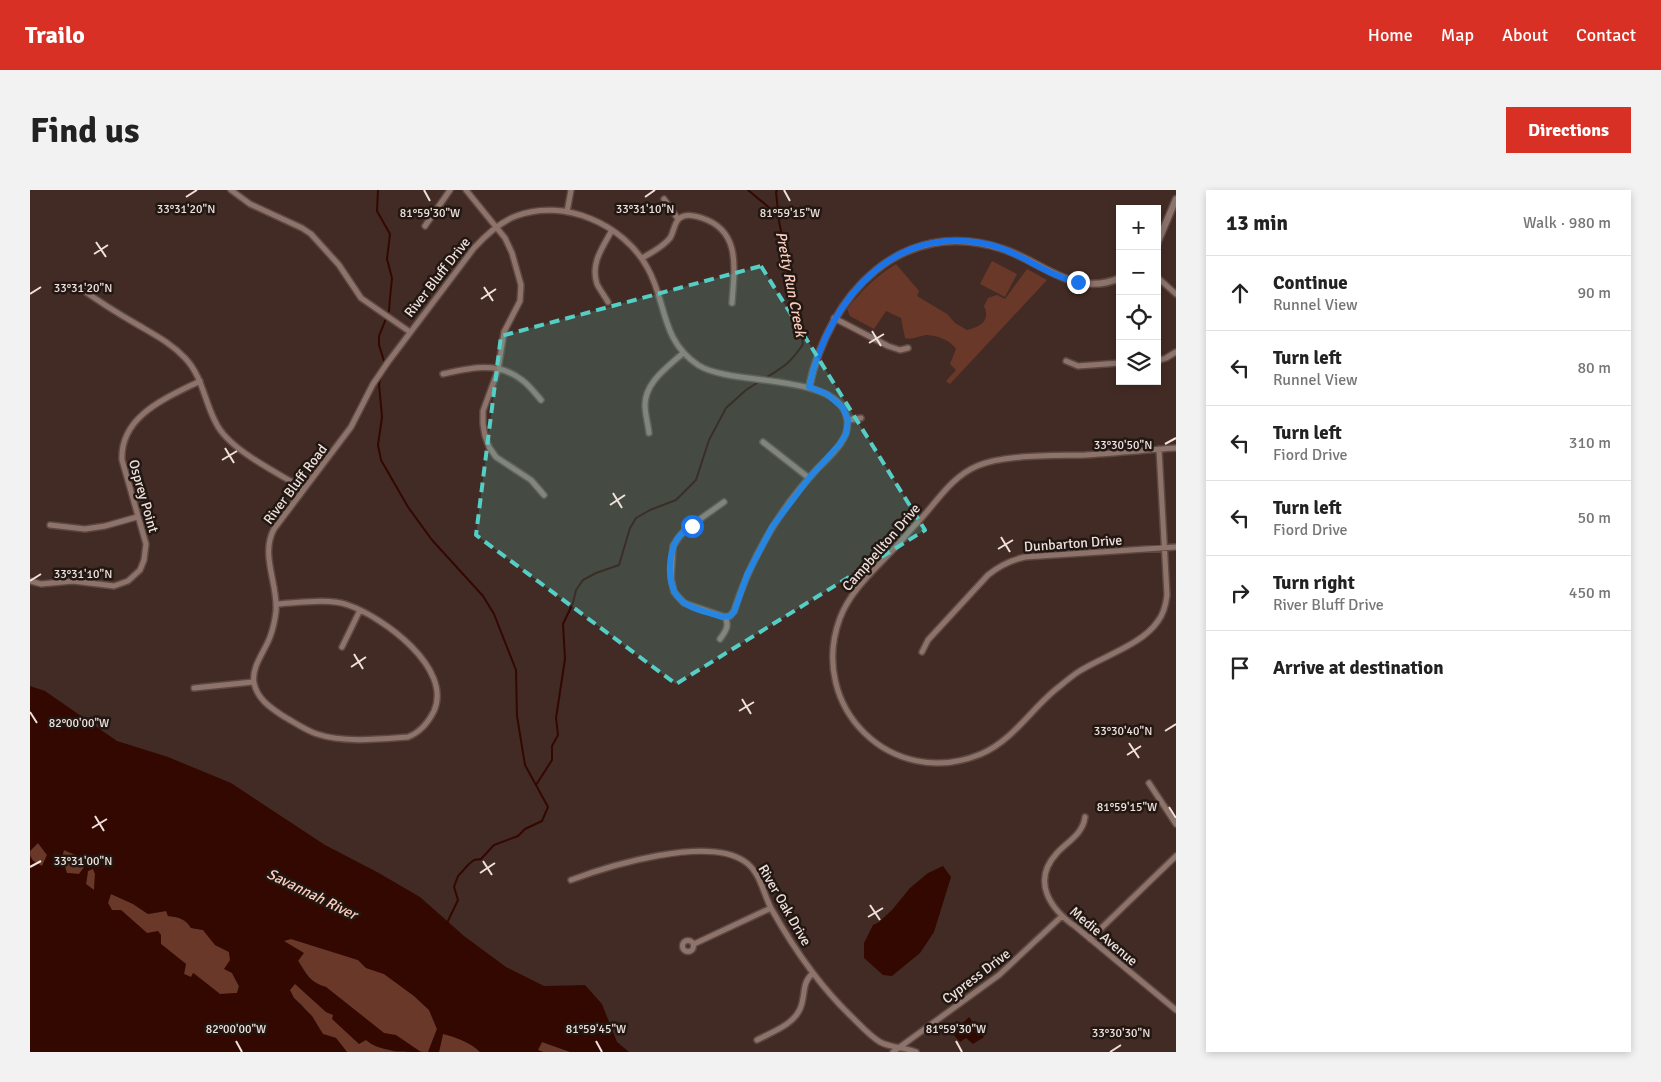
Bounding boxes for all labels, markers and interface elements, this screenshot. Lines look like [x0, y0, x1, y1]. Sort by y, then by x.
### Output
text: Trailo [25, 20, 85, 50]
text: Home [1368, 24, 1413, 46]
text: Map [1441, 24, 1474, 46]
text: About [1502, 24, 1548, 46]
text: Contact [1576, 24, 1636, 46]
button: Directions [1506, 107, 1631, 153]
text: Find us [30, 109, 140, 152]
text: 33°31'20"N [157, 202, 215, 217]
text: 33°31'10"N [616, 202, 674, 217]
map controls [1116, 205, 1161, 385]
button: + [1116, 205, 1161, 250]
text: 81°59'30"W [400, 206, 460, 221]
text: 81°59'15"W [760, 206, 820, 221]
text: 13 min [1226, 210, 1288, 236]
text: Walk · 980 m [1523, 213, 1611, 233]
water label: Pretty Run Creek [772, 230, 810, 340]
street label: River Bluff Drive [401, 234, 474, 321]
button: − [1116, 250, 1161, 295]
route end [1067, 271, 1090, 294]
text: Continue [1273, 271, 1348, 295]
icon: ahead [1226, 279, 1254, 307]
text: 33°31'20"N [54, 281, 112, 296]
text: 90 m [1577, 283, 1611, 303]
button: locate [1116, 295, 1161, 340]
text: Runnel View [1273, 295, 1358, 315]
button: layers [1116, 340, 1161, 385]
text: Turn left [1273, 346, 1342, 370]
icon: left [1226, 354, 1254, 382]
text: 80 m [1577, 358, 1611, 378]
text: Runnel View [1273, 370, 1358, 390]
text: Turn left [1273, 421, 1342, 445]
icon: left [1226, 429, 1254, 457]
text: 310 m [1569, 433, 1611, 453]
text: 33°30'50"N [1094, 438, 1152, 453]
street label: River Bluff Road [260, 441, 331, 528]
text: Fiord Drive [1273, 445, 1348, 465]
street label: Osprey Point [125, 458, 162, 535]
text: Turn left [1273, 496, 1342, 520]
street label: Campbellton Drive [839, 500, 924, 595]
icon: left [1226, 504, 1254, 532]
text: 50 m [1577, 508, 1611, 528]
route start [681, 515, 704, 538]
text: Fiord Drive [1273, 520, 1348, 540]
street label: Dunbarton Drive [1023, 532, 1123, 555]
text: 33°31'10"N [54, 567, 112, 582]
text: Turn right [1273, 571, 1355, 595]
icon: right [1226, 579, 1254, 607]
text: 450 m [1569, 583, 1611, 603]
text: River Bluff Drive [1273, 595, 1384, 615]
icon: arrive [1226, 654, 1254, 682]
text: Arrive at destination [1273, 656, 1444, 680]
text: 82°00'00"W [49, 716, 109, 731]
text: 33°30'40"N [1094, 724, 1152, 739]
text: 81°59'15"W [1097, 800, 1157, 815]
text: 33°31'00"N [54, 854, 112, 869]
street label: River Oak Drive [754, 862, 815, 949]
water label: Savannah River [264, 864, 362, 925]
street label: Medie Avenue [1066, 903, 1141, 970]
street label: Cypress Drive [939, 945, 1014, 1008]
text: 82°00'00"W [206, 1022, 266, 1037]
text: 81°59'45"W [566, 1022, 626, 1037]
text: 81°59'30"W [926, 1022, 986, 1037]
text: 33°30'30"N [1092, 1026, 1150, 1041]

